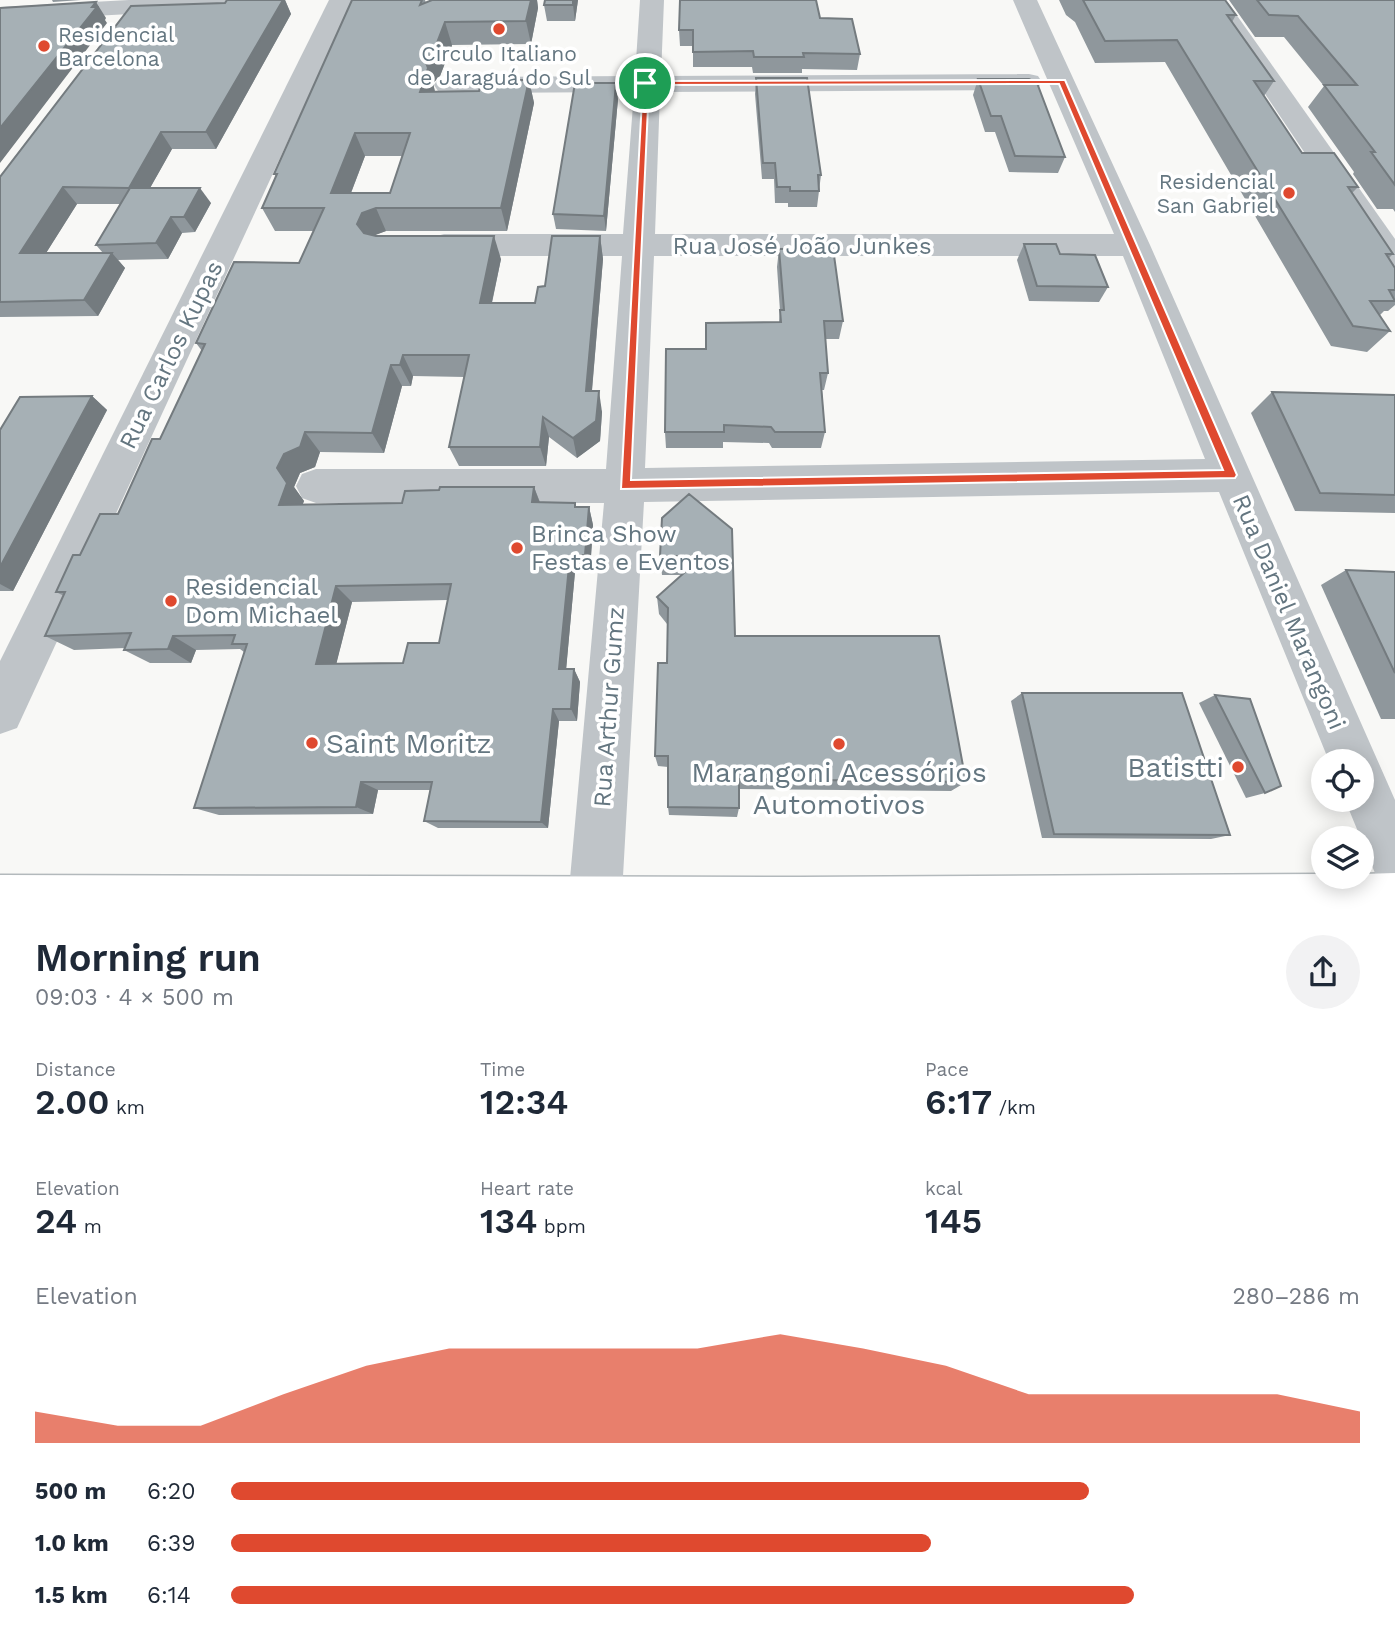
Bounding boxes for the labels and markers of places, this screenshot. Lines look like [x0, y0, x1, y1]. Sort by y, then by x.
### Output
marker: Circulo Italiano de Jaraguá do Sul [491, 21, 507, 37]
place label: Residencial Barcelona [58, 22, 175, 71]
marker: Residencial Barcelona [36, 38, 52, 54]
place label: Circulo Italiano de Jaraguá do Sul [407, 41, 591, 90]
pin [615, 53, 675, 113]
place label: Residencial San Gabriel [1157, 169, 1276, 218]
marker: Residencial San Gabriel [1281, 185, 1297, 201]
place label: Brinca Show Festas e Eventos [531, 520, 730, 576]
marker: Brinca Show Festas e Eventos [509, 540, 525, 556]
place label: Residencial Dom Michael [185, 573, 338, 629]
marker: Residencial Dom Michael [163, 593, 179, 609]
place label: Saint Moritz [326, 727, 491, 760]
marker: Saint Moritz [304, 735, 320, 751]
marker: Marangoni Acessórios Automotivos [831, 736, 847, 752]
place label: Batistti [1127, 751, 1224, 784]
place label: Marangoni Acessórios Automotivos [691, 756, 987, 821]
marker: Batistti [1230, 759, 1246, 775]

